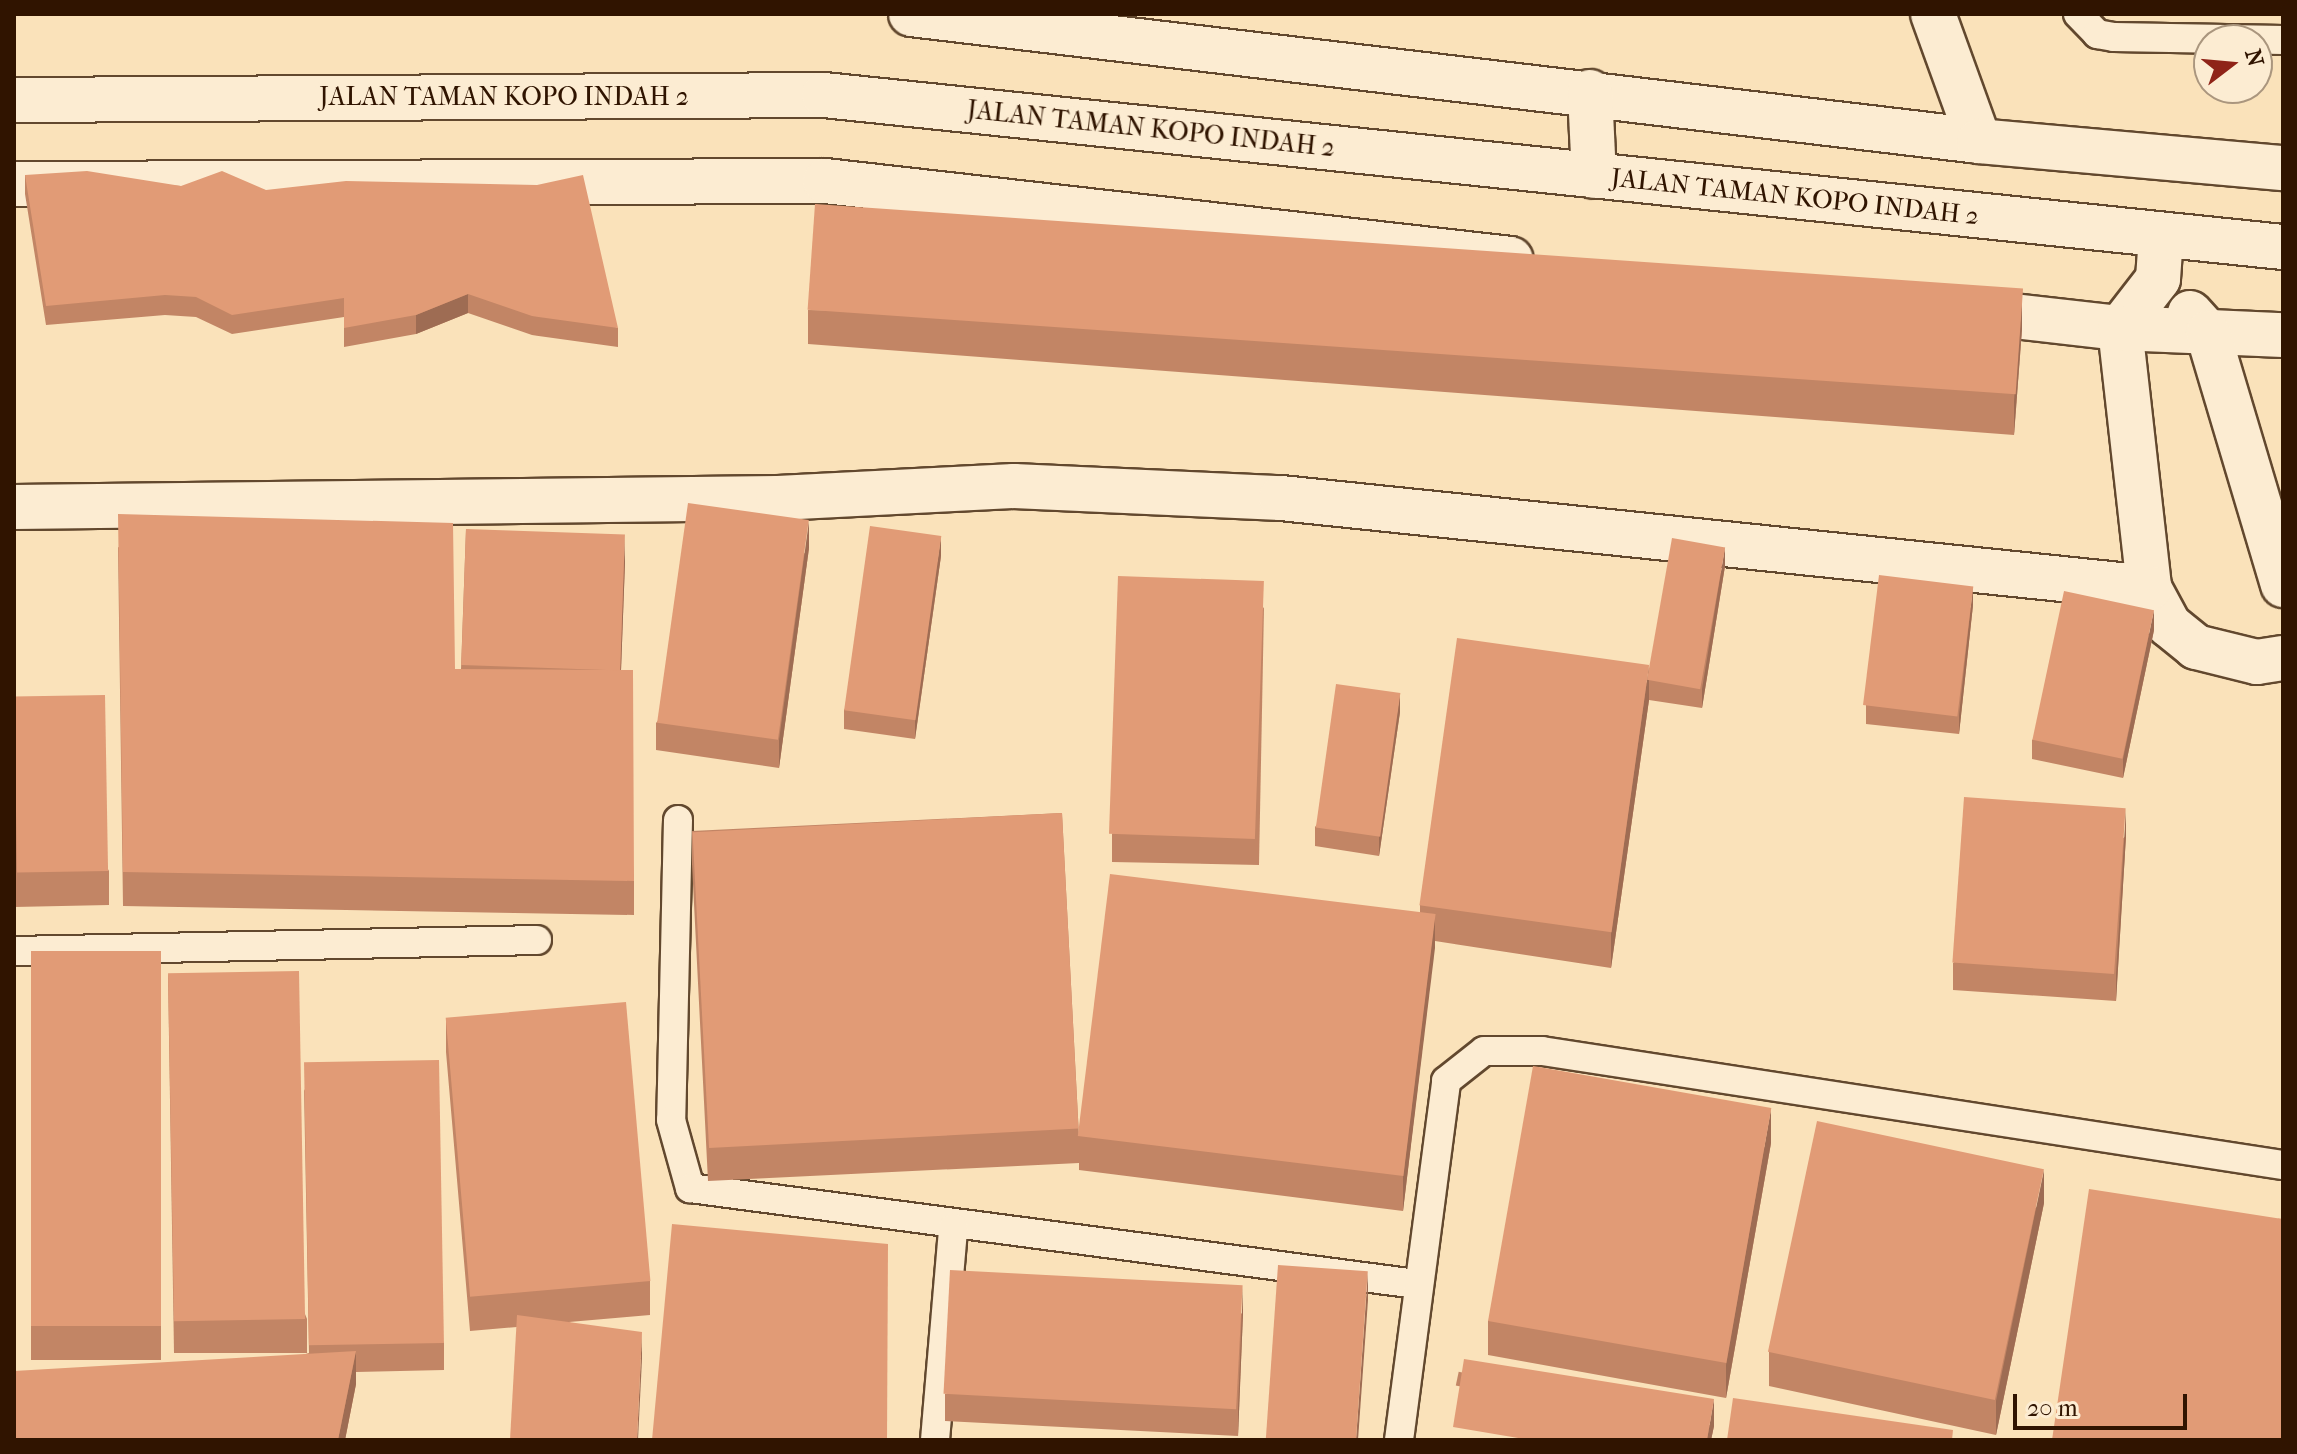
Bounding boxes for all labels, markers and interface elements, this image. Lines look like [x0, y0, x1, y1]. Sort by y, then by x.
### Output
north arrow [2193, 24, 2273, 104]
text: N [2239, 46, 2269, 70]
street label: JALAN TAMAN KOPO INDAH 2 [319, 81, 689, 113]
street label: JALAN TAMAN KOPO INDAH 2 [966, 94, 1336, 164]
street label: JALAN TAMAN KOPO INDAH 2 [1610, 162, 1980, 232]
scale bar [2017, 1378, 2191, 1428]
text: 20 m [2027, 1394, 2078, 1422]

